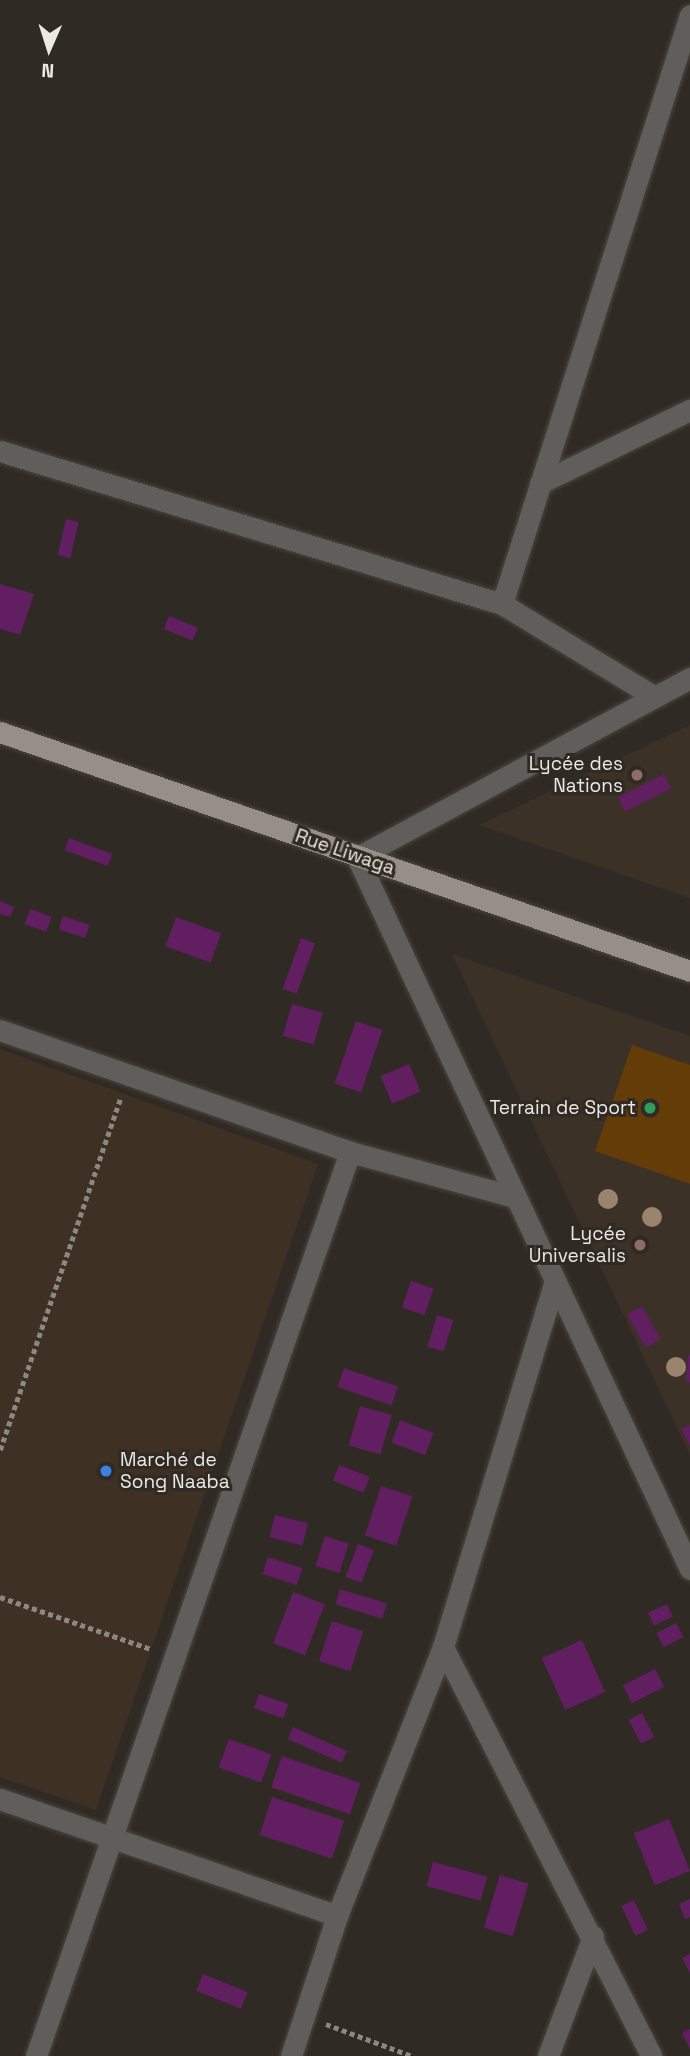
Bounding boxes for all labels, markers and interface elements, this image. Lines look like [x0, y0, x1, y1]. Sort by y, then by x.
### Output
north arrow [14, 14, 84, 84]
text: N [41, 58, 55, 83]
place label: Lycée des Nations [529, 753, 623, 797]
marker: Lycée des Nations [629, 767, 645, 783]
street label: Rue Liwaga [292, 824, 398, 880]
place label: Terrain de Sport [489, 1097, 636, 1119]
marker: Terrain de Sport [642, 1100, 658, 1116]
place label: Lycée Universalis [529, 1223, 626, 1267]
marker: Lycée Universalis [632, 1237, 648, 1253]
place label: Marché de Song Naaba [120, 1449, 230, 1493]
marker: Marché de Song Naaba [98, 1463, 114, 1479]

